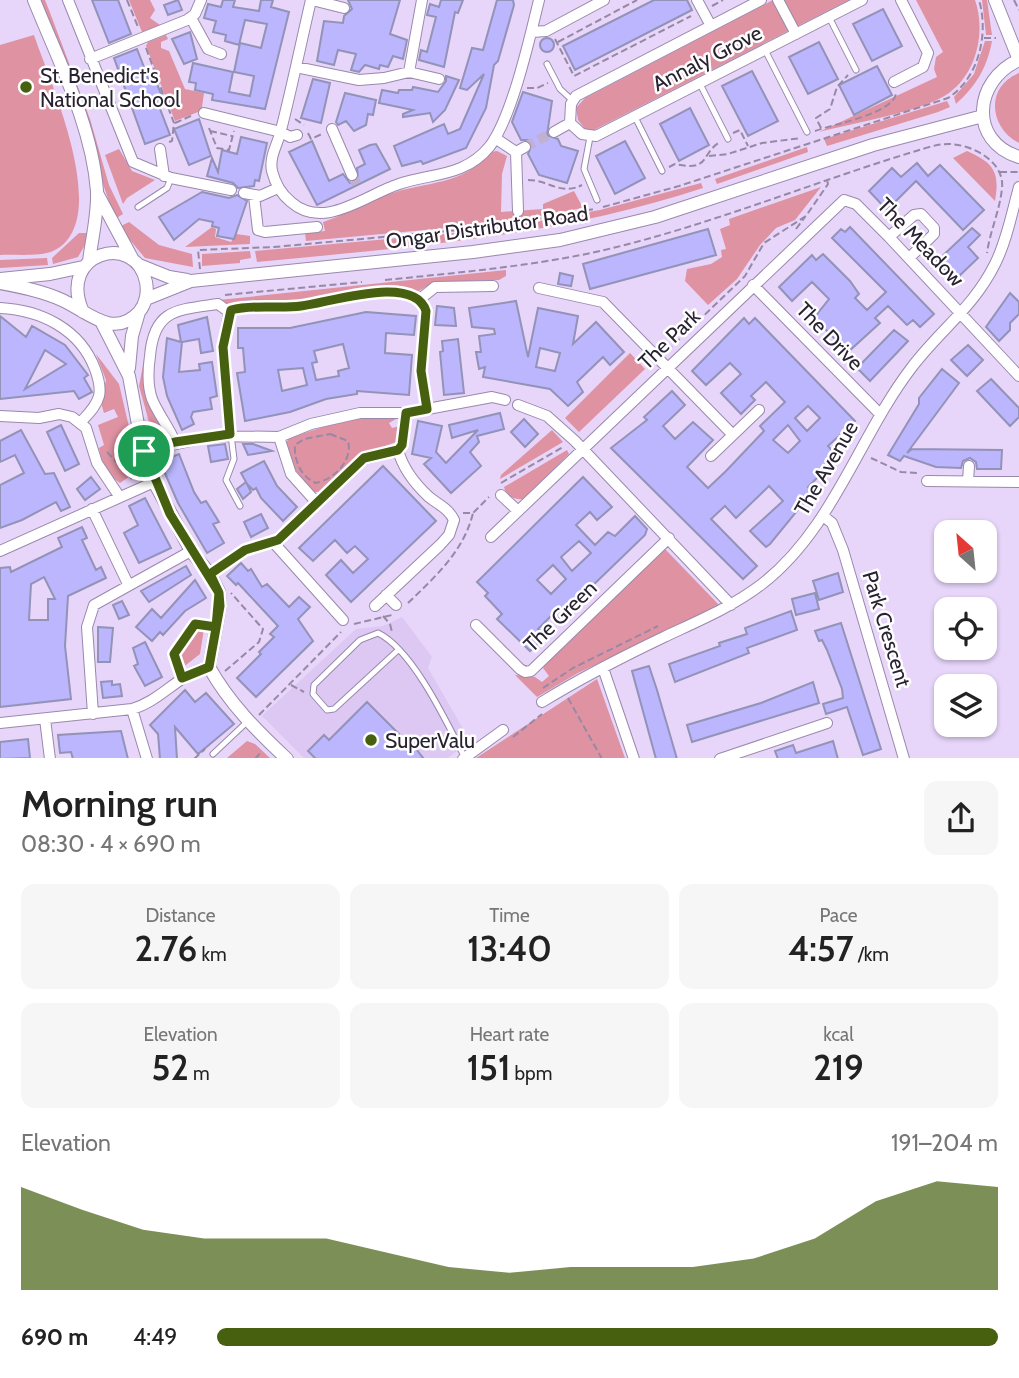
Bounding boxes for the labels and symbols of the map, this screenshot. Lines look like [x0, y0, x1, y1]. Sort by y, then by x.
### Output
street label: Annaly Grove [648, 20, 766, 96]
place label: St. Benedict's National School [40, 63, 180, 112]
marker: St. Benedict's National School [18, 79, 34, 95]
street label: The Meadow [872, 192, 970, 292]
street label: Ongar Distributor Road [384, 200, 590, 254]
street label: The Drive [791, 297, 869, 375]
street label: The Park [633, 303, 705, 374]
street label: The Avenue [789, 416, 863, 520]
pin [114, 421, 174, 481]
north arrow [934, 520, 998, 583]
street label: Park Crescent [858, 568, 916, 690]
street label: The Green [518, 575, 602, 657]
place label: SuperValu [385, 728, 475, 753]
marker: SuperValu [363, 732, 379, 748]

